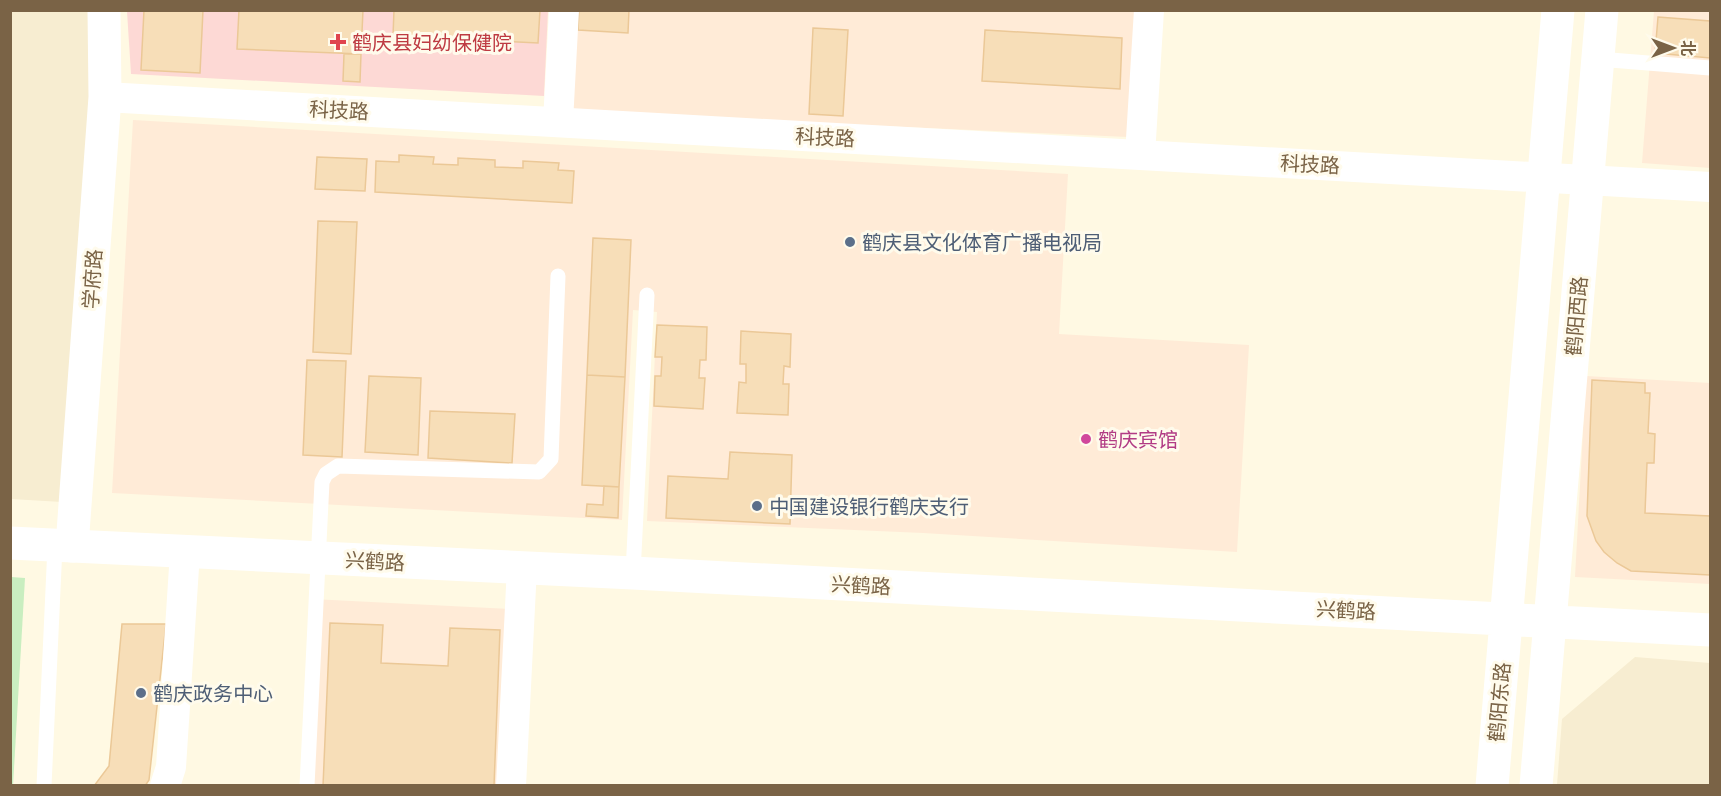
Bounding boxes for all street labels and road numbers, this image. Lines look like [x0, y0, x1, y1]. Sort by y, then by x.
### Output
street label: 科技路 [308, 95, 370, 125]
street label: 科技路 [794, 122, 856, 152]
street label: 科技路 [1279, 149, 1341, 179]
street label: 学府路 [76, 248, 108, 310]
street label: 鹤阳西路 [1559, 275, 1593, 357]
street label: 兴鹤路 [344, 546, 406, 576]
street label: 兴鹤路 [830, 570, 892, 600]
street label: 兴鹤路 [1315, 595, 1377, 625]
street label: 鹤阳东路 [1482, 661, 1516, 743]

